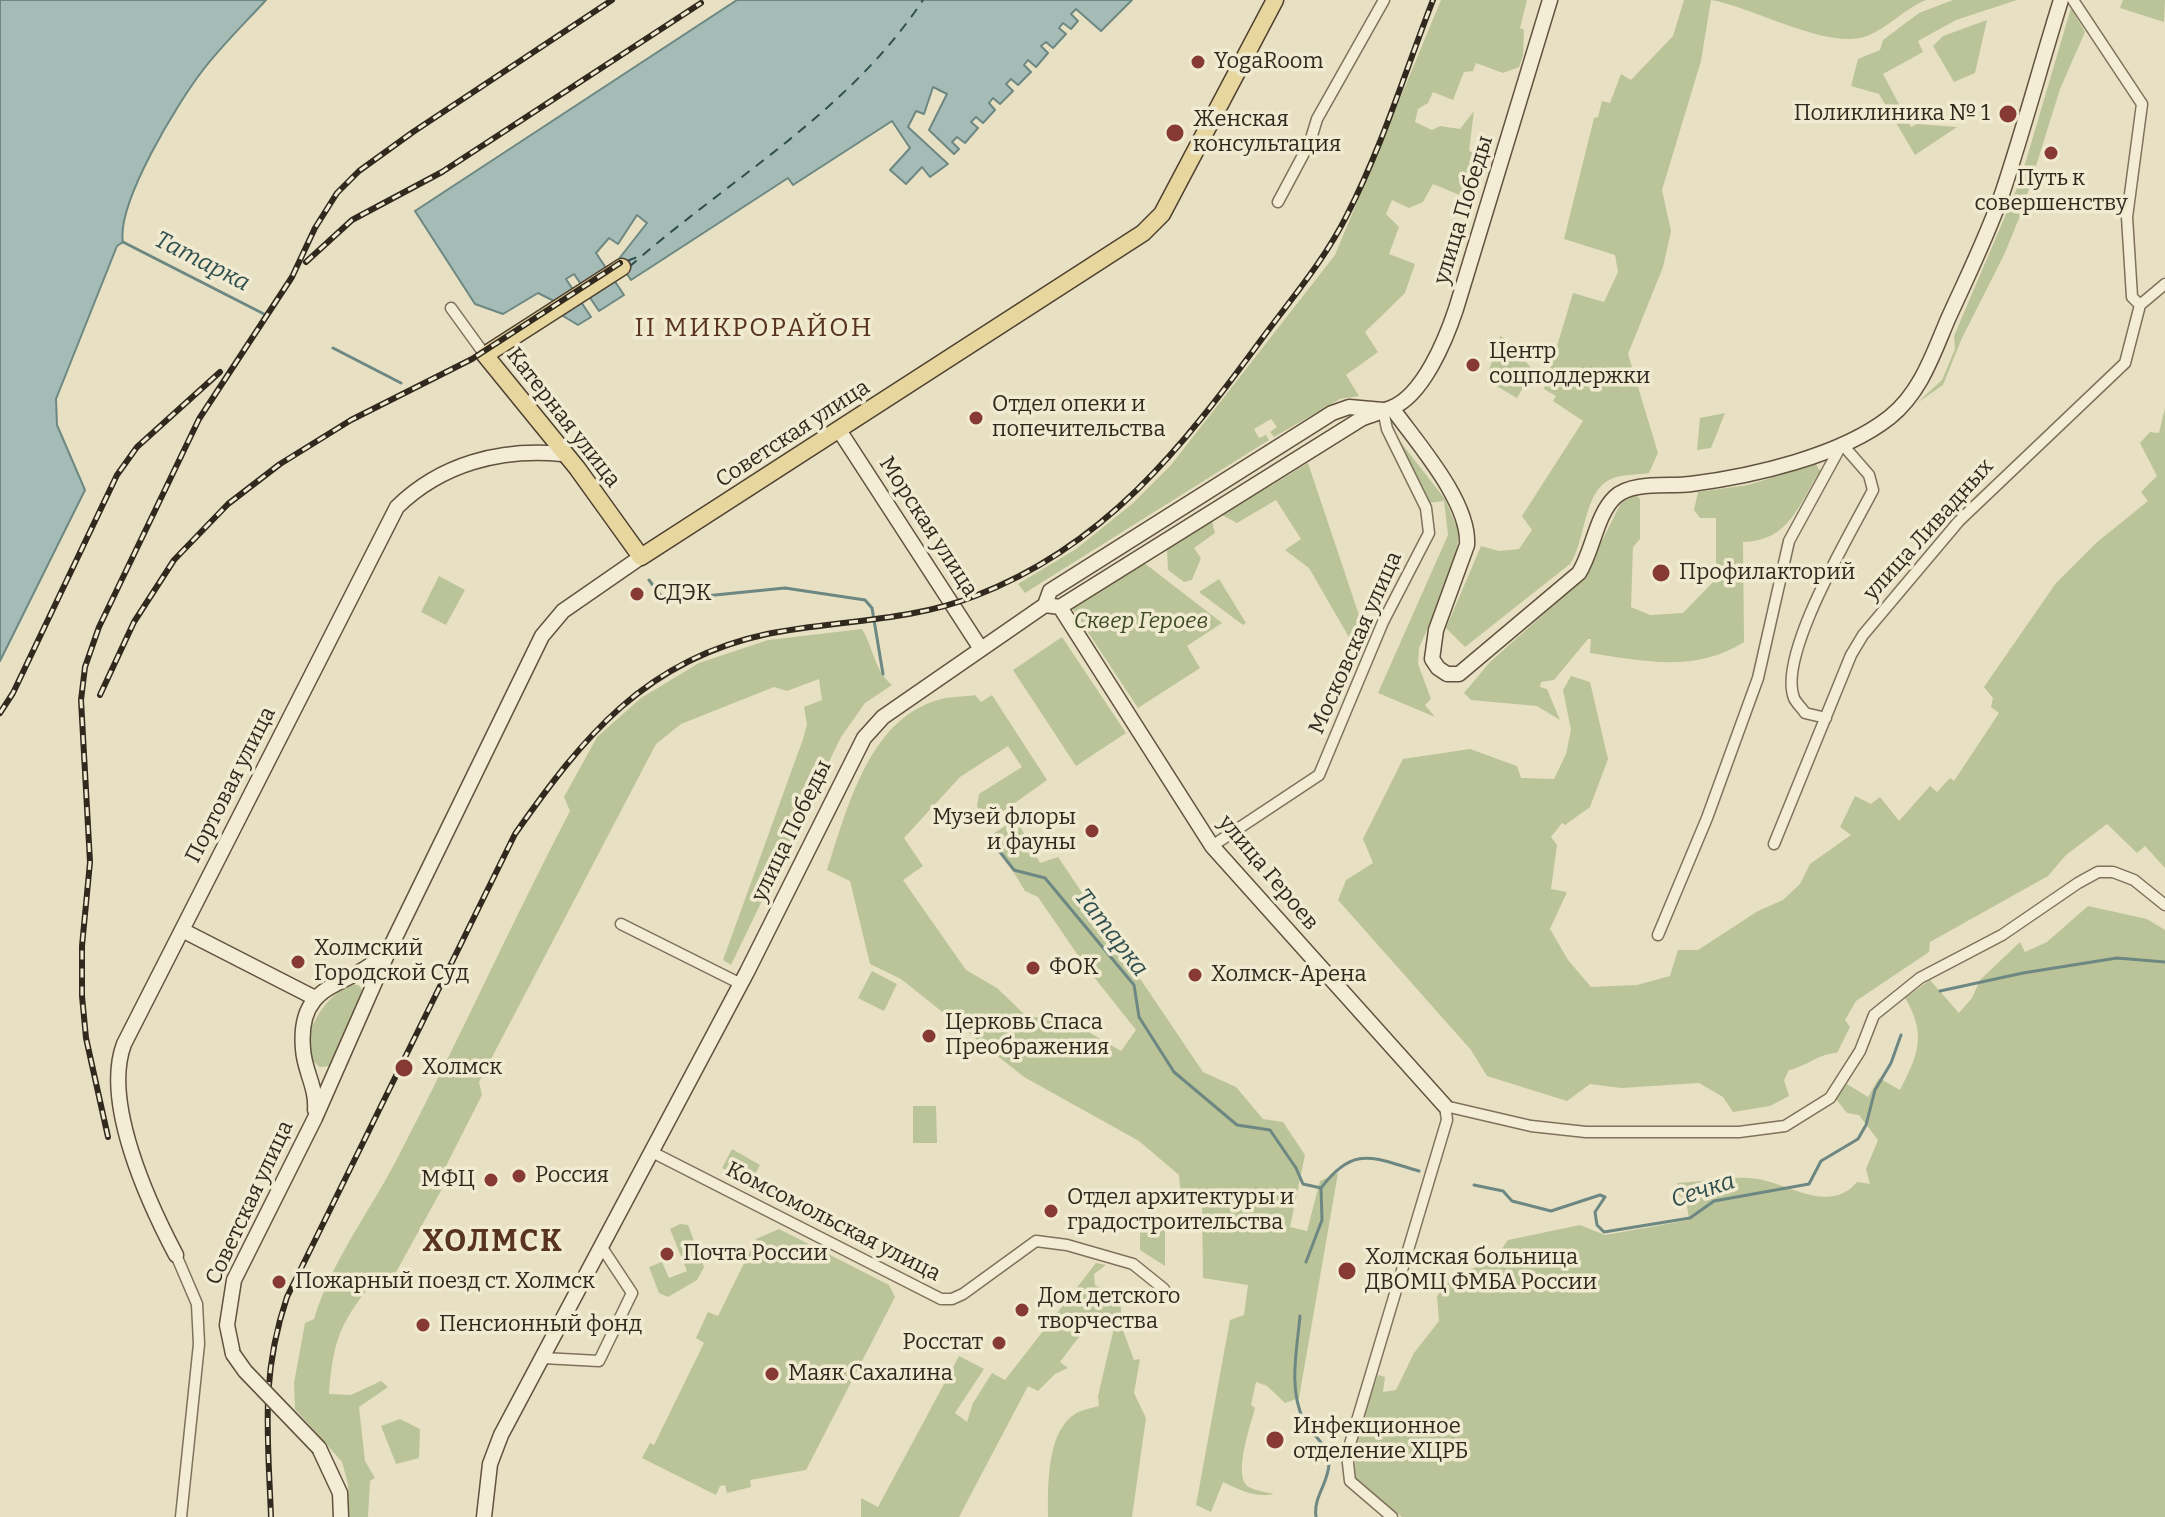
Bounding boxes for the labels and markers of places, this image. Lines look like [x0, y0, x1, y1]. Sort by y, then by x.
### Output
place label: YogaRoom [1214, 49, 1323, 75]
marker: YogaRoom [1189, 53, 1207, 71]
place label: Поликлиника № 1 [1794, 101, 1990, 127]
marker: Поликлиника № 1 [1997, 103, 2019, 125]
place label: Женская консультация [1193, 107, 1341, 158]
marker: Женская консультация [1164, 122, 1186, 144]
marker: Путь к совершенству [2042, 144, 2060, 162]
place label: Путь к совершенству [1974, 166, 2128, 218]
place label: Центр соцподдержки [1489, 339, 1650, 390]
marker: Центр соцподдержки [1464, 356, 1482, 374]
place label: Отдел опеки и попечительства [992, 392, 1165, 444]
marker: Отдел опеки и попечительства [967, 409, 985, 427]
place label: Профилакторий [1679, 560, 1855, 586]
marker: Профилакторий [1650, 562, 1672, 584]
place label: СДЭК [653, 581, 712, 607]
marker: СДЭК [628, 585, 646, 603]
place label: Музей флоры и фауны [932, 805, 1076, 856]
marker: Музей флоры и фауны [1083, 822, 1101, 840]
place label: Холмский Городской Суд [314, 936, 469, 988]
marker: Холмский Городской Суд [289, 953, 307, 971]
place label: ФОК [1049, 955, 1099, 981]
marker: ФОК [1024, 959, 1042, 977]
place label: Холмск-Арена [1211, 962, 1367, 988]
marker: Холмск-Арена [1186, 966, 1204, 984]
place label: Церковь Спаса Преображения [945, 1010, 1109, 1062]
marker: Церковь Спаса Преображения [920, 1027, 938, 1045]
place label: Холмск [422, 1055, 502, 1081]
marker: Холмск [393, 1057, 415, 1079]
place label: Россия [535, 1163, 609, 1189]
place label: МФЦ [421, 1167, 475, 1193]
marker: Россия [510, 1167, 528, 1185]
marker: МФЦ [482, 1171, 500, 1189]
place label: Отдел архитектуры и градостроительства [1067, 1185, 1294, 1236]
marker: Отдел архитектуры и градостроительства [1042, 1202, 1060, 1220]
place label: Почта России [683, 1241, 828, 1267]
marker: Почта России [658, 1245, 676, 1263]
place label: Холмская больница ДВОМЦ ФМБА России [1365, 1245, 1597, 1296]
marker: Холмская больница ДВОМЦ ФМБА России [1336, 1260, 1358, 1282]
place label: Пожарный поезд ст. Холмск [295, 1269, 595, 1295]
marker: Пожарный поезд ст. Холмск [270, 1273, 288, 1291]
place label: Дом детского творчества [1038, 1284, 1181, 1336]
marker: Дом детского творчества [1013, 1301, 1031, 1319]
place label: Пенсионный фонд [439, 1312, 642, 1338]
marker: Пенсионный фонд [414, 1316, 432, 1334]
place label: Росстат [903, 1330, 983, 1356]
marker: Росстат [990, 1334, 1008, 1352]
place label: Маяк Сахалина [788, 1361, 953, 1387]
marker: Маяк Сахалина [763, 1365, 781, 1383]
place label: Инфекционное отделение ХЦРБ [1293, 1414, 1468, 1466]
marker: Инфекционное отделение ХЦРБ [1264, 1429, 1286, 1451]

